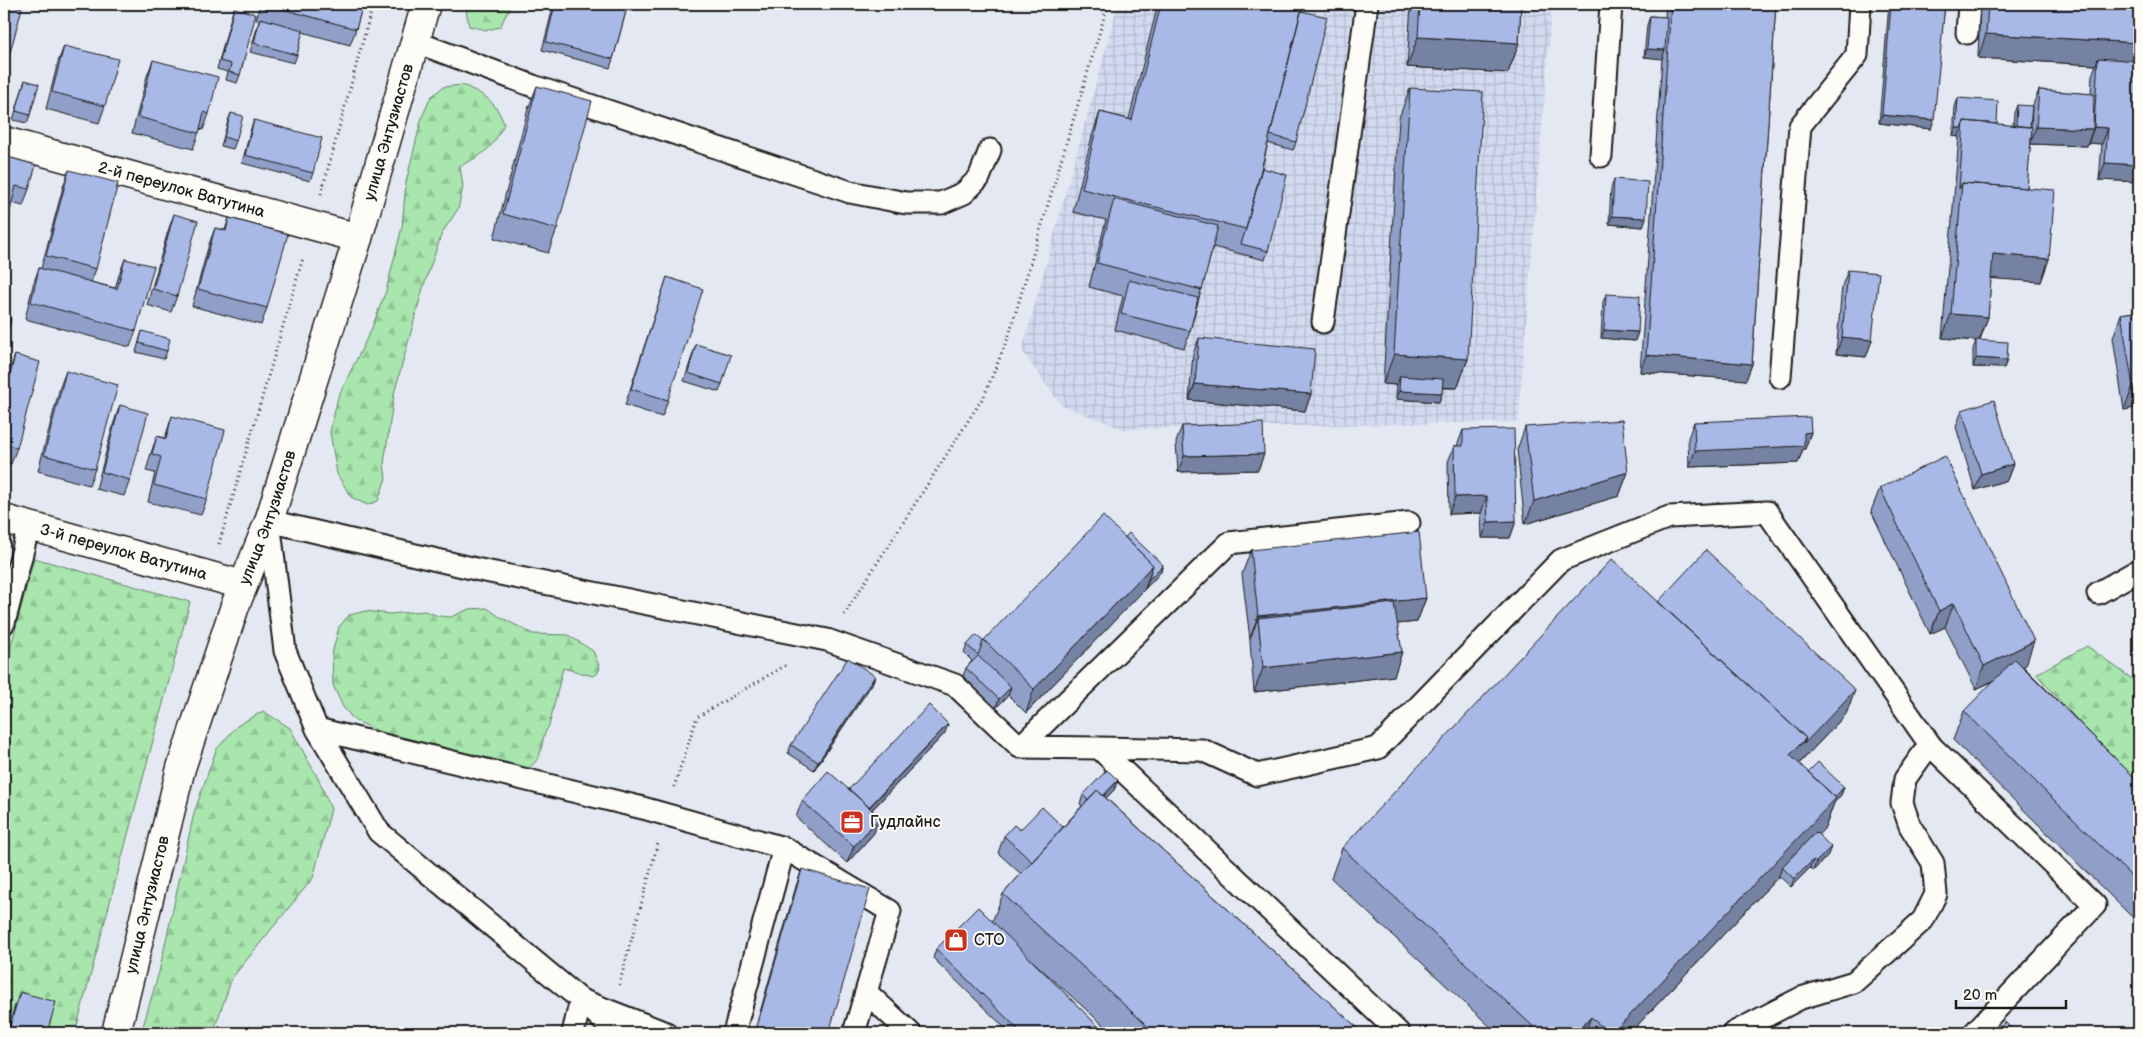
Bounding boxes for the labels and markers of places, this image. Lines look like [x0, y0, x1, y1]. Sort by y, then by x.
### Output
office icon: Гудлайнс [839, 809, 865, 835]
place label: Гудлайнс [870, 813, 941, 832]
shop icon: СТО [943, 927, 969, 953]
place label: СТО [974, 931, 1005, 950]

